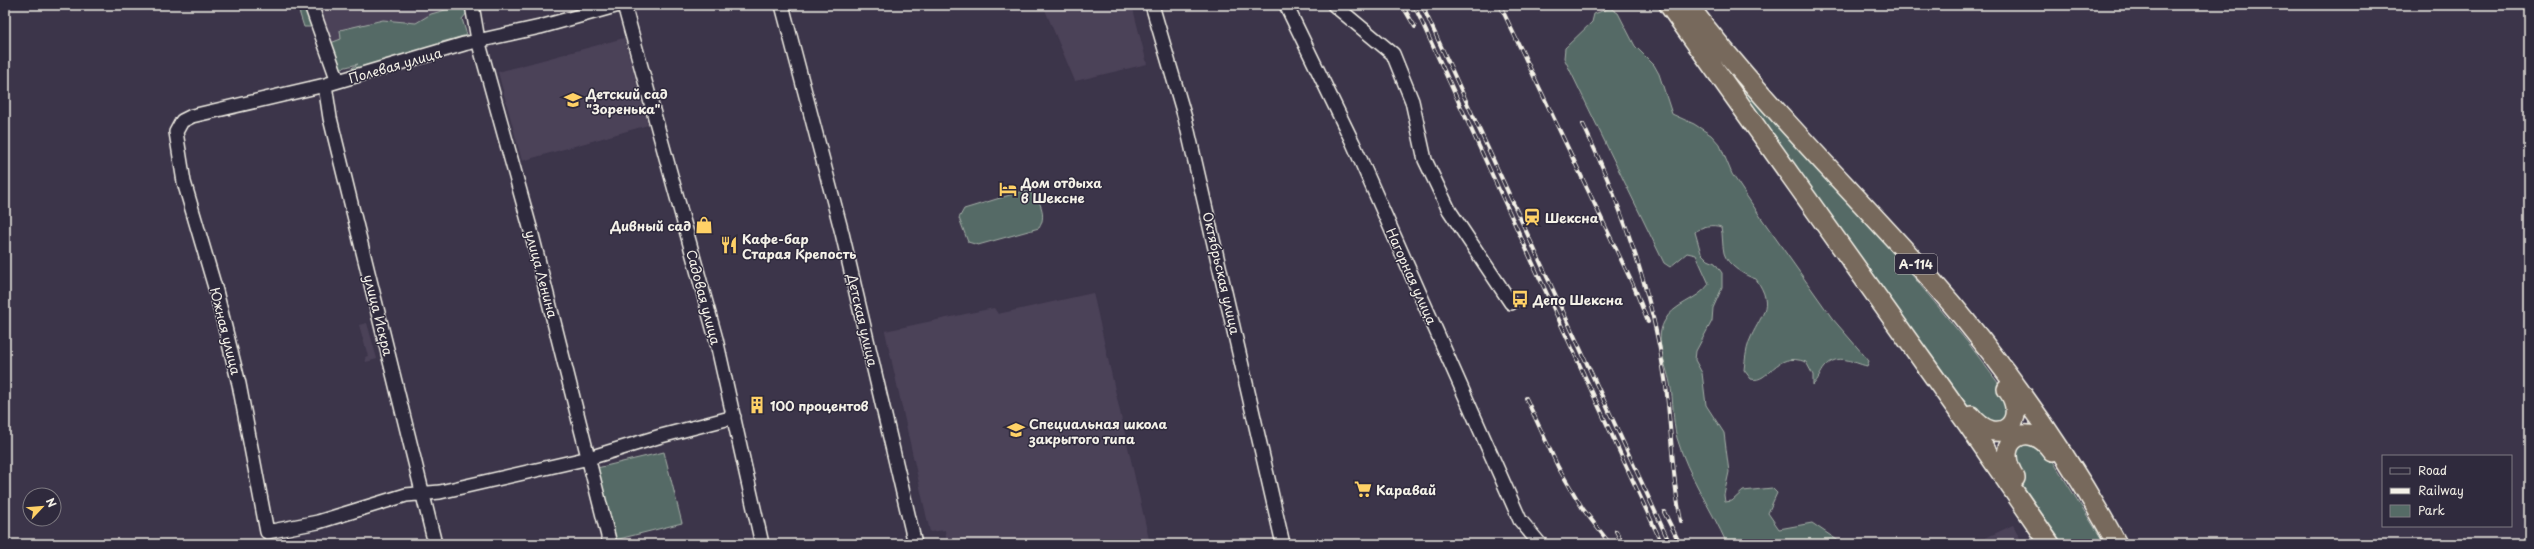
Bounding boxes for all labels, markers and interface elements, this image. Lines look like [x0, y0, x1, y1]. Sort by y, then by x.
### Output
street label: Полевая улица [346, 42, 445, 87]
place label: Детский сад "Зоренька" [585, 84, 668, 118]
school or university icon: Детский сад "Зоренька" [563, 90, 583, 110]
place label: Дом отдыха в Шекснe [1020, 173, 1102, 207]
hotel icon: Дом отдыха в Шекснe [998, 179, 1018, 199]
station icon: Шексна [1522, 207, 1542, 227]
place label: Шексна [1545, 208, 1599, 227]
street label: Октябрьская улица [1199, 210, 1245, 337]
shop icon: Дивный сад [694, 215, 714, 235]
place label: Дивный сад [609, 216, 691, 235]
street label: Нагорная улица [1382, 225, 1442, 328]
street label: улица Ленина [521, 228, 563, 321]
place label: Кафе-бар Старая Крепость [742, 229, 856, 263]
restaurant icon: Кафе-бар Старая Крепость [719, 235, 739, 255]
street label: Садовая улица [682, 247, 726, 347]
road number: А-114 [1895, 254, 1937, 274]
street label: Детская улица [843, 271, 883, 369]
street label: улица Искра [360, 272, 398, 358]
street label: Южная улица [206, 285, 246, 377]
bus stop icon: Депо Шексна [1510, 289, 1530, 309]
place label: Депо Шексна [1532, 290, 1623, 309]
building icon: 100 процентов [747, 395, 767, 415]
place label: 100 процентов [770, 396, 869, 415]
place label: Специальная школа закрытого типа [1028, 414, 1168, 448]
school or university icon: Специальная школа закрытого типа [1006, 420, 1026, 440]
legend [2382, 455, 2512, 527]
text: Road [2418, 461, 2447, 479]
supermarket icon: Каравай [1353, 479, 1373, 499]
place label: Каравай [1376, 480, 1436, 499]
text: Railway [2418, 481, 2464, 499]
north arrow [22, 487, 62, 527]
text: N [42, 495, 61, 510]
text: Park [2418, 501, 2445, 519]

